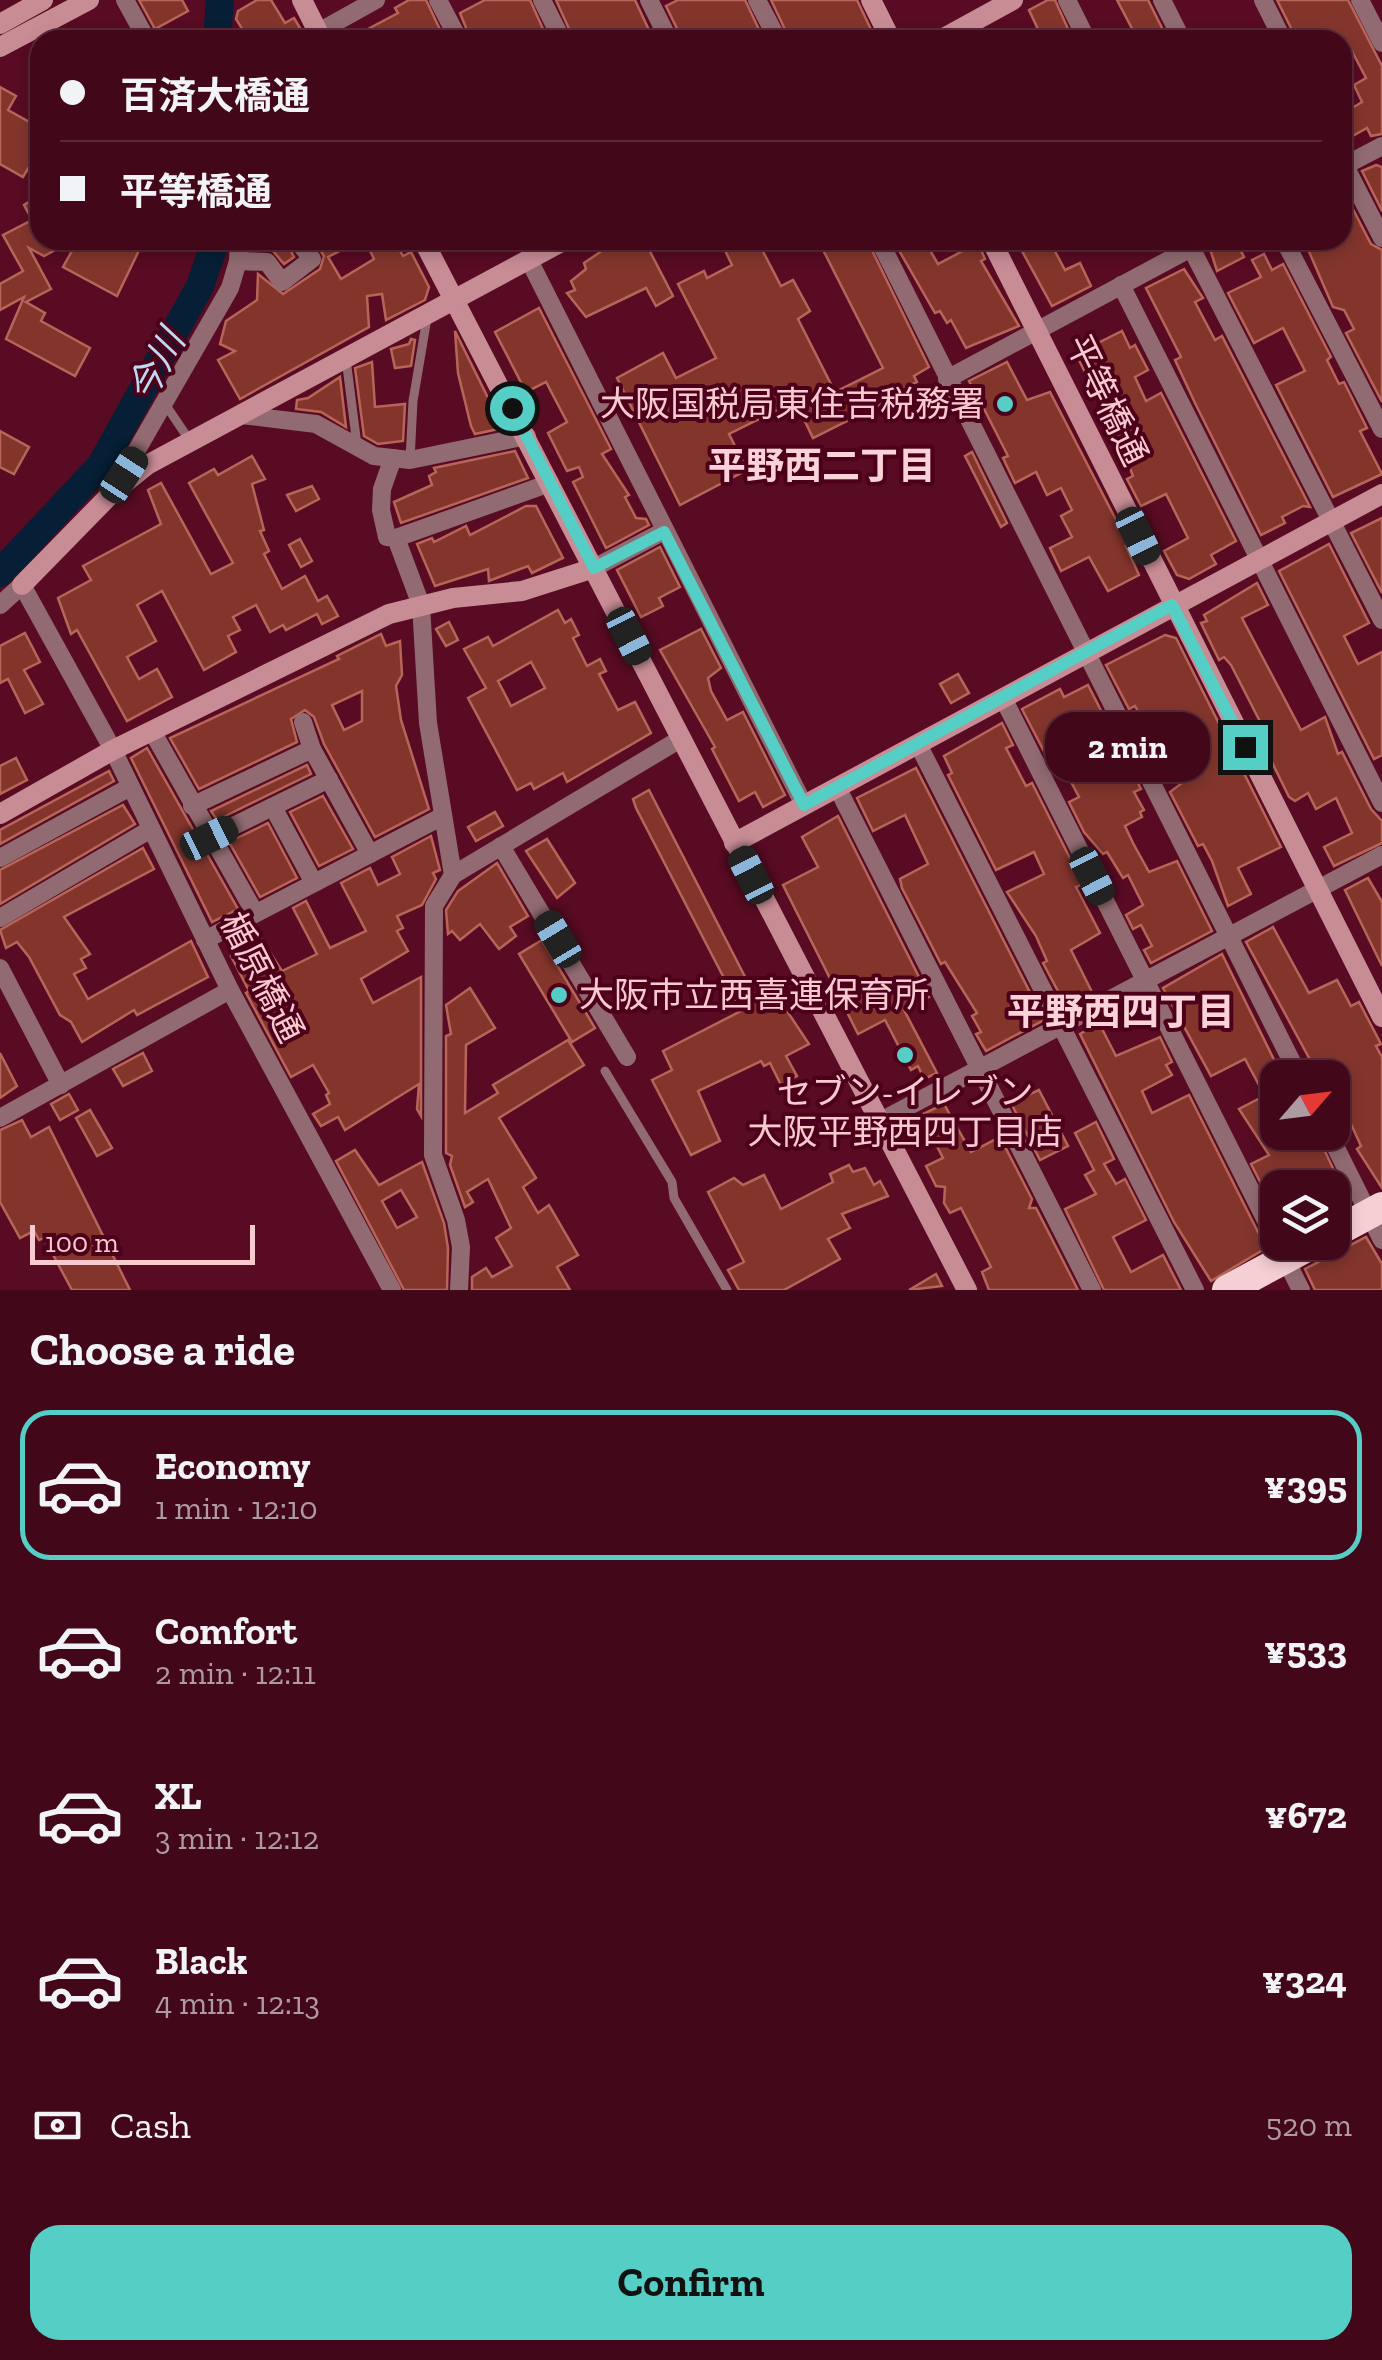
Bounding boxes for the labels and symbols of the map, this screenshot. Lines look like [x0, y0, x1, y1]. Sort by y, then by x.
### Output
water label: 今川 [117, 318, 196, 410]
street label: 平等橋通 [1057, 328, 1157, 472]
place label: 大阪国税局東住吉税務署 [600, 383, 985, 425]
route start [490, 386, 535, 431]
marker: 大阪国税局東住吉税務署 [994, 393, 1016, 415]
car [95, 442, 153, 508]
district label: 平野西二丁目 [708, 443, 936, 489]
car [1111, 502, 1165, 570]
car [602, 602, 656, 670]
callout: 2 min [1045, 712, 1210, 782]
route end [1223, 725, 1268, 770]
car [175, 811, 243, 865]
car [724, 841, 778, 909]
car [1065, 842, 1119, 910]
street label: 楯原橋通 [212, 905, 312, 1049]
car [530, 906, 586, 972]
place label: 大阪市立西喜連保育所 [579, 974, 929, 1016]
marker: 大阪市立西喜連保育所 [548, 984, 570, 1006]
district label: 平野西四丁目 [1007, 989, 1235, 1035]
marker: セブン-イレブン 大阪平野西四丁目店 [894, 1044, 916, 1066]
north arrow [1260, 1060, 1350, 1150]
place label: セブン-イレブン 大阪平野西四丁目店 [747, 1071, 1063, 1153]
scale bar [30, 1220, 255, 1264]

